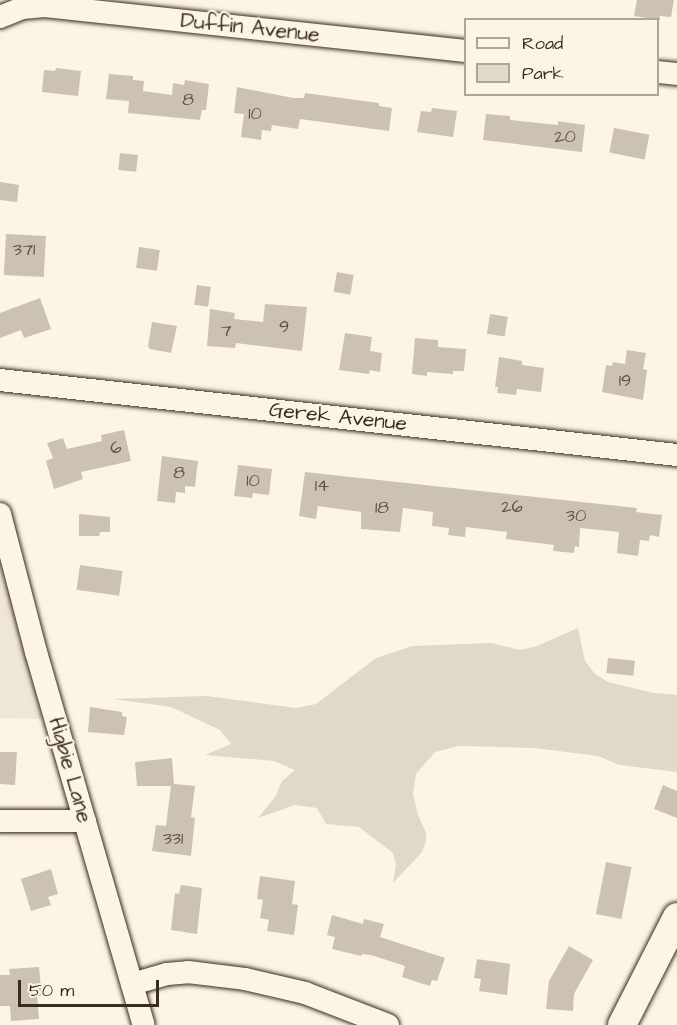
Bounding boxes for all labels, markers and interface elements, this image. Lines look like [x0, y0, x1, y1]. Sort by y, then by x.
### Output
street label: Duffin Avenue [179, 8, 321, 48]
legend [464, 18, 659, 96]
text: Road [522, 31, 563, 56]
text: Park [522, 61, 564, 86]
house number: 8 [182, 89, 194, 111]
house number: 10 [248, 103, 262, 125]
house number: 20 [554, 126, 576, 148]
house number: 371 [13, 239, 35, 261]
house number: 9 [279, 316, 289, 338]
house number: 7 [220, 320, 232, 342]
house number: 19 [619, 370, 631, 392]
street label: Gerek Avenue [268, 397, 408, 437]
house number: 6 [110, 437, 122, 459]
house number: 8 [173, 462, 185, 484]
house number: 10 [246, 470, 260, 492]
house number: 14 [315, 475, 329, 497]
house number: 26 [501, 496, 523, 518]
house number: 18 [375, 497, 389, 519]
house number: 30 [566, 505, 586, 527]
street label: Higbie Lane [43, 714, 97, 826]
house number: 331 [163, 828, 183, 850]
scale bar [21, 968, 162, 1006]
text: 50 m [29, 978, 74, 1003]

